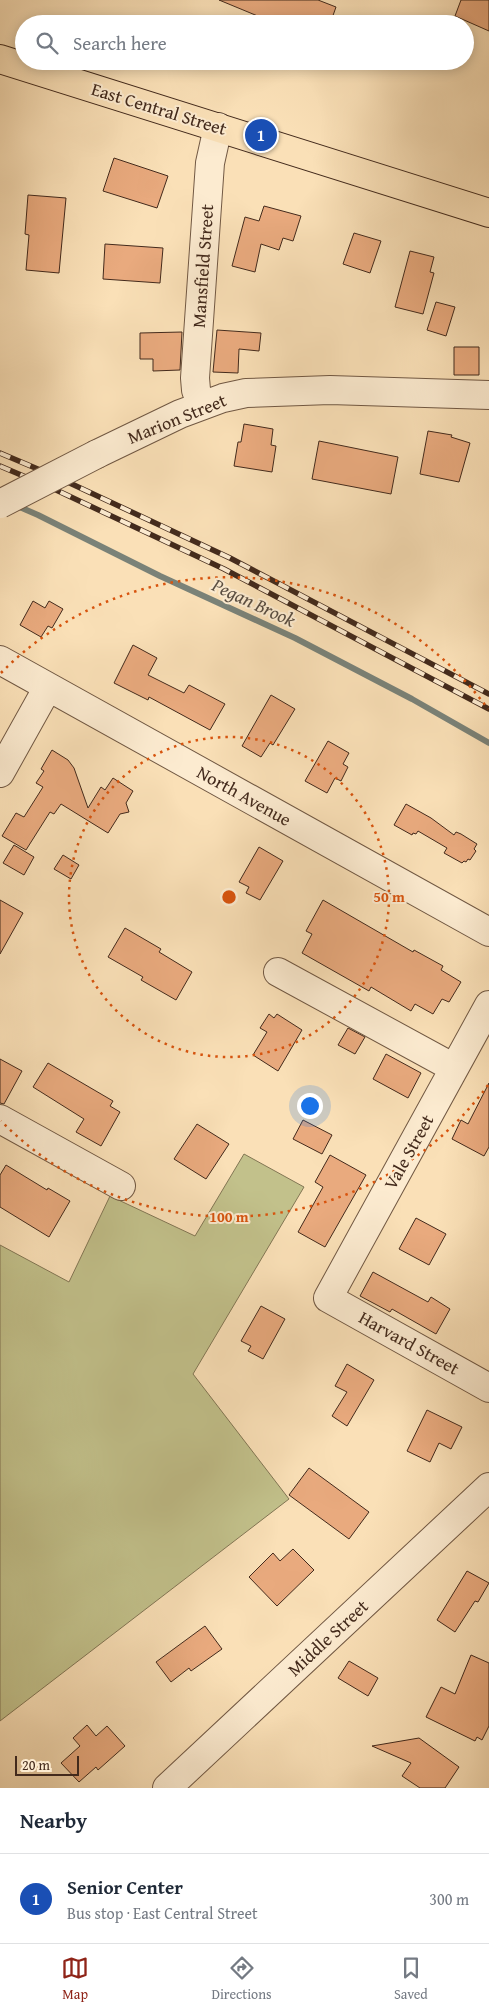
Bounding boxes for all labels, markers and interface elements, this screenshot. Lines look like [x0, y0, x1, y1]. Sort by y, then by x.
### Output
search box [15, 15, 474, 70]
icon: search [33, 29, 61, 57]
text: Search here [73, 29, 167, 57]
street label: East Central Street [88, 75, 231, 142]
pin: 1 [245, 116, 277, 154]
street label: Mansfield Street [185, 203, 220, 329]
street label: Marion Street [123, 386, 231, 451]
water label: Pegan Brook [207, 570, 301, 634]
street label: North Avenue [192, 759, 296, 833]
text: 50 m [373, 886, 405, 907]
centre of rings [220, 888, 238, 906]
your location [297, 1093, 323, 1119]
street label: Vale Street [377, 1109, 441, 1194]
text: 100 m [209, 1206, 249, 1227]
street label: Harvard Street [354, 1304, 465, 1382]
street label: Middle Street [281, 1593, 375, 1682]
scale bar [15, 1753, 79, 1776]
text: 20 m [22, 1755, 50, 1775]
text: Nearby [20, 1805, 87, 1836]
text: Senior Center [67, 1873, 183, 1901]
text: 1 [32, 1887, 40, 1911]
text: 300 m [429, 1887, 469, 1911]
text: Bus stop · East Central Street [67, 1901, 258, 1925]
tab: Map [61, 1954, 89, 2004]
tab: Directions [211, 1954, 272, 2004]
tab: Saved [394, 1954, 428, 2004]

